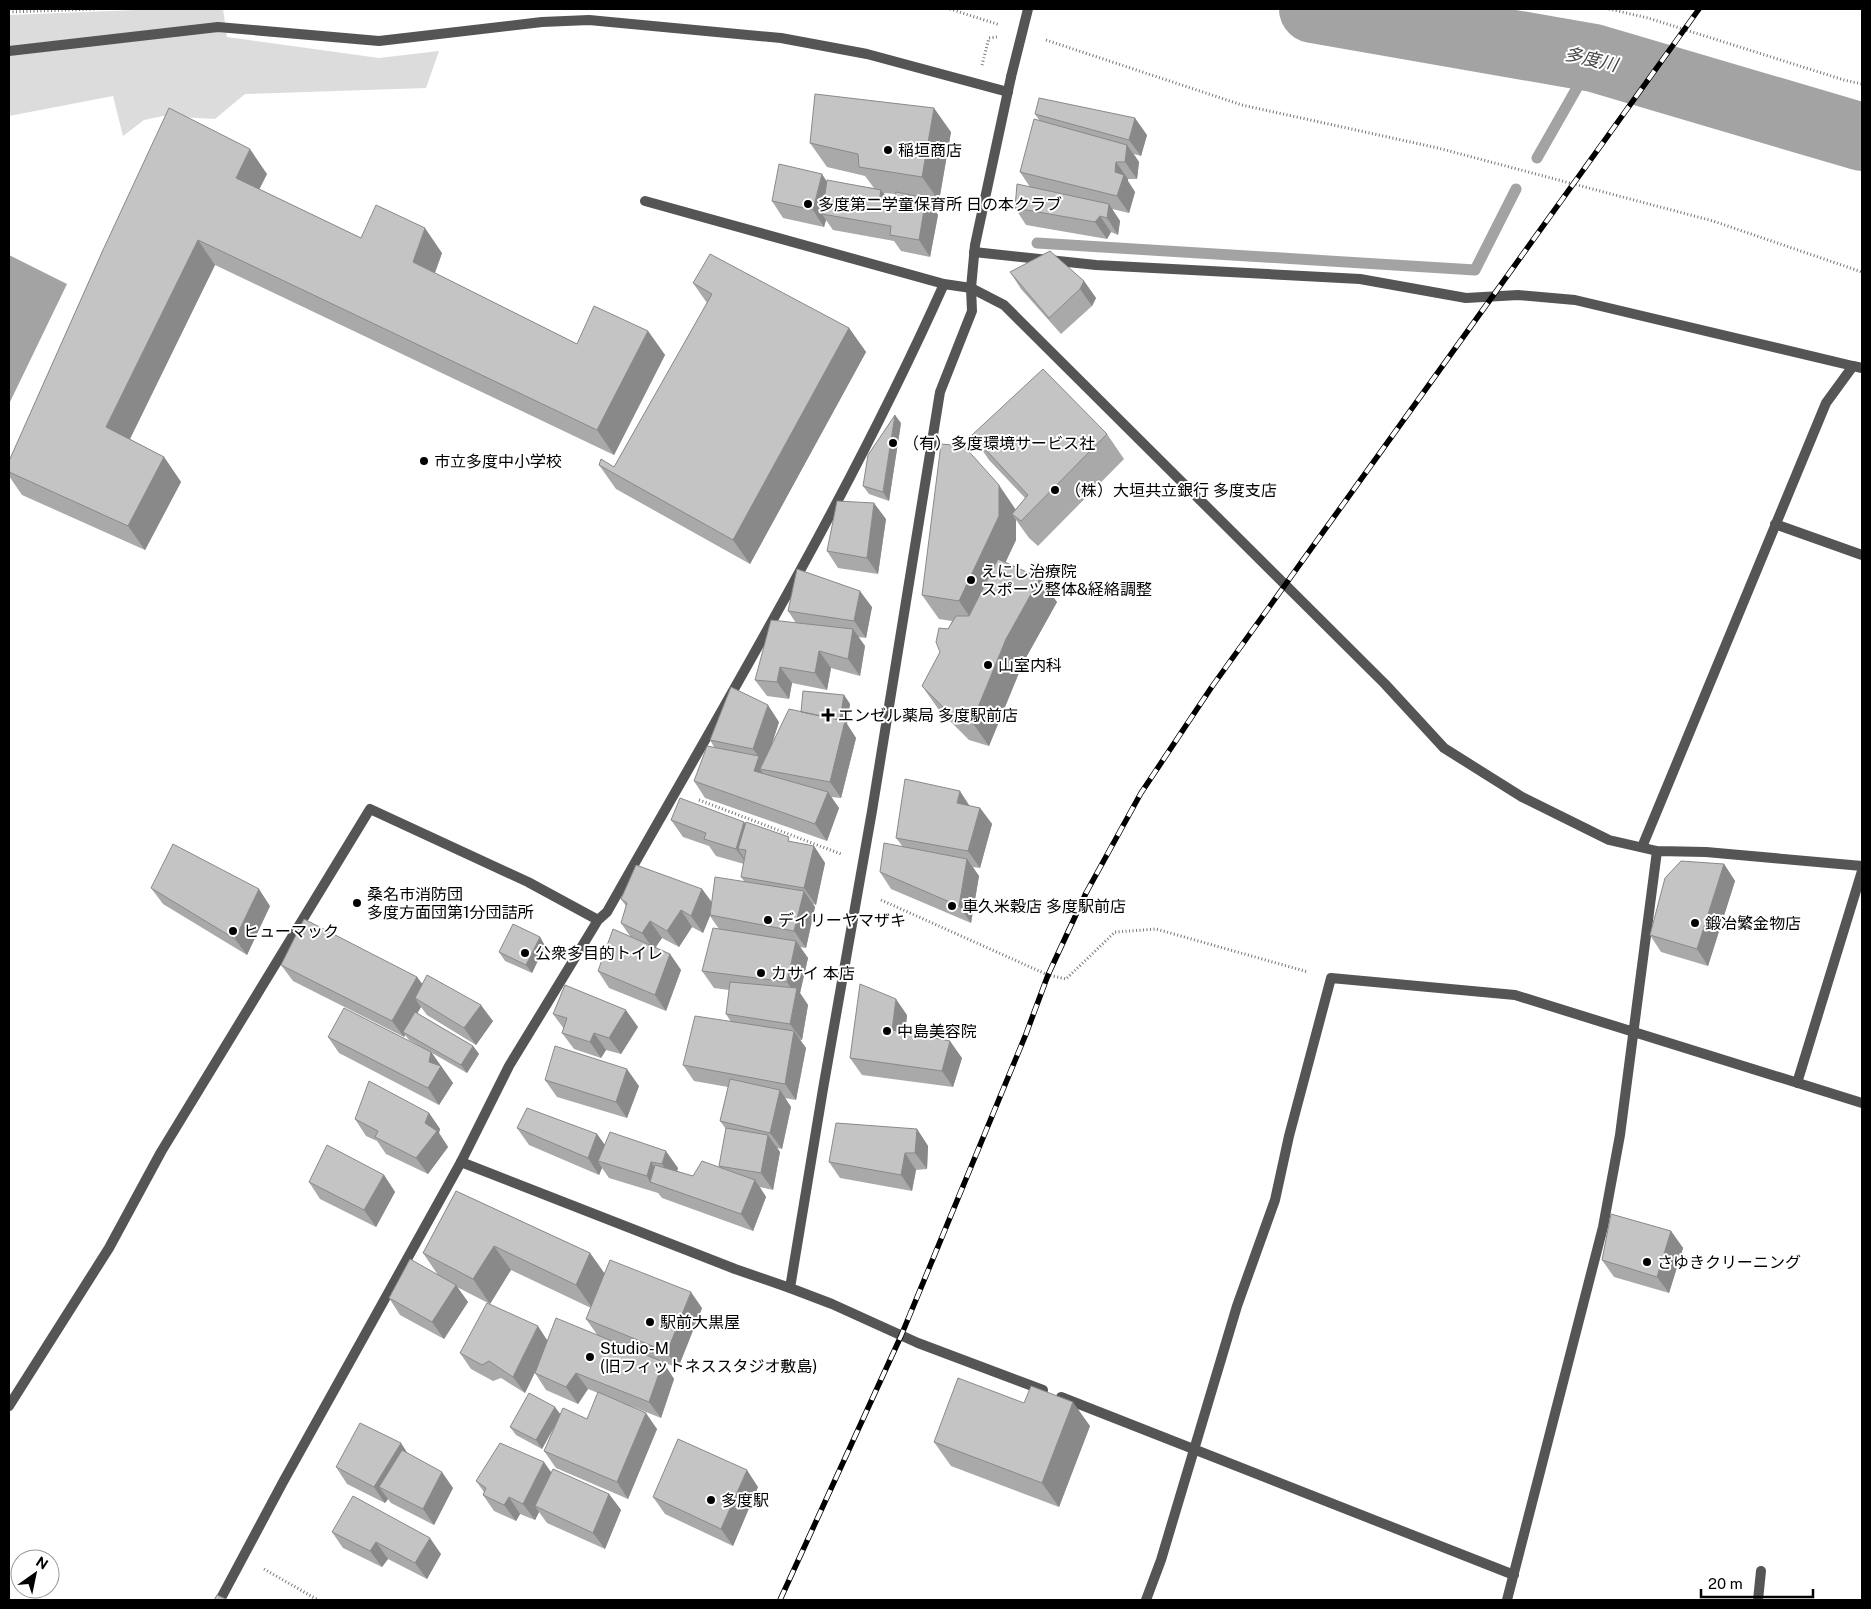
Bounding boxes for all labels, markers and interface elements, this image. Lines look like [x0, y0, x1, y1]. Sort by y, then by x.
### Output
water label: 多度川 [1562, 43, 1622, 76]
place label: 稲垣商店 [898, 141, 962, 160]
marker: 稲垣商店 [882, 144, 894, 156]
place label: 多度第二学童保育所 日の本クラブ [818, 195, 1062, 214]
marker: 多度第二学童保育所 日の本クラブ [802, 198, 814, 210]
place label: （有）多度環境サービス社 [903, 434, 1095, 453]
marker: （有）多度環境サービス社 [887, 437, 899, 449]
place label: 市立多度中小学校 [434, 452, 562, 471]
marker: 市立多度中小学校 [418, 455, 430, 467]
place label: （株）大垣共立銀行 多度支店 [1065, 481, 1277, 500]
marker: （株）大垣共立銀行 多度支店 [1049, 484, 1061, 496]
place label: えにし治療院 スポーツ整体&経絡調整 [981, 562, 1152, 599]
marker: えにし治療院 スポーツ整体&経絡調整 [965, 574, 977, 586]
place label: 山室内科 [998, 656, 1062, 675]
marker: 山室内科 [982, 659, 994, 671]
place label: エンゼル薬局 多度駅前店 [838, 706, 1018, 725]
marker: エンゼル薬局 多度駅前店 [822, 709, 834, 721]
place label: 桑名市消防団 多度方面団第1分団詰所 [367, 885, 534, 922]
marker: 桑名市消防団 多度方面団第1分団詰所 [351, 897, 363, 909]
place label: 車久米穀店 多度駅前店 [962, 897, 1126, 916]
marker: 車久米穀店 多度駅前店 [946, 900, 958, 912]
place label: デイリーヤマザキ [778, 911, 906, 930]
marker: デイリーヤマザキ [762, 914, 774, 926]
place label: 鍛冶繁金物店 [1705, 914, 1801, 933]
marker: 鍛冶繁金物店 [1689, 917, 1701, 929]
place label: ヒューマック [243, 922, 339, 941]
marker: ヒューマック [227, 925, 239, 937]
place label: 公衆多目的トイレ [535, 944, 663, 963]
marker: 公衆多目的トイレ [519, 947, 531, 959]
place label: カサイ 本店 [771, 964, 855, 983]
marker: カサイ 本店 [755, 967, 767, 979]
place label: 中島美容院 [897, 1022, 977, 1041]
marker: 中島美容院 [881, 1025, 893, 1037]
place label: さゆきクリーニング [1657, 1253, 1801, 1272]
marker: さゆきクリーニング [1641, 1256, 1653, 1268]
place label: 駅前大黒屋 [660, 1313, 740, 1332]
marker: 駅前大黒屋 [644, 1316, 656, 1328]
place label: Studio-M (旧フィットネススタジオ敷島) [600, 1339, 817, 1376]
marker: Studio-M (旧フィットネススタジオ敷島) [584, 1351, 596, 1363]
place label: 多度駅 [721, 1491, 769, 1510]
marker: 多度駅 [705, 1494, 717, 1506]
north arrow [10, 1549, 60, 1599]
text: N [33, 1553, 51, 1573]
scale bar [1701, 1566, 1814, 1598]
text: 20 m [1708, 1575, 1743, 1592]

